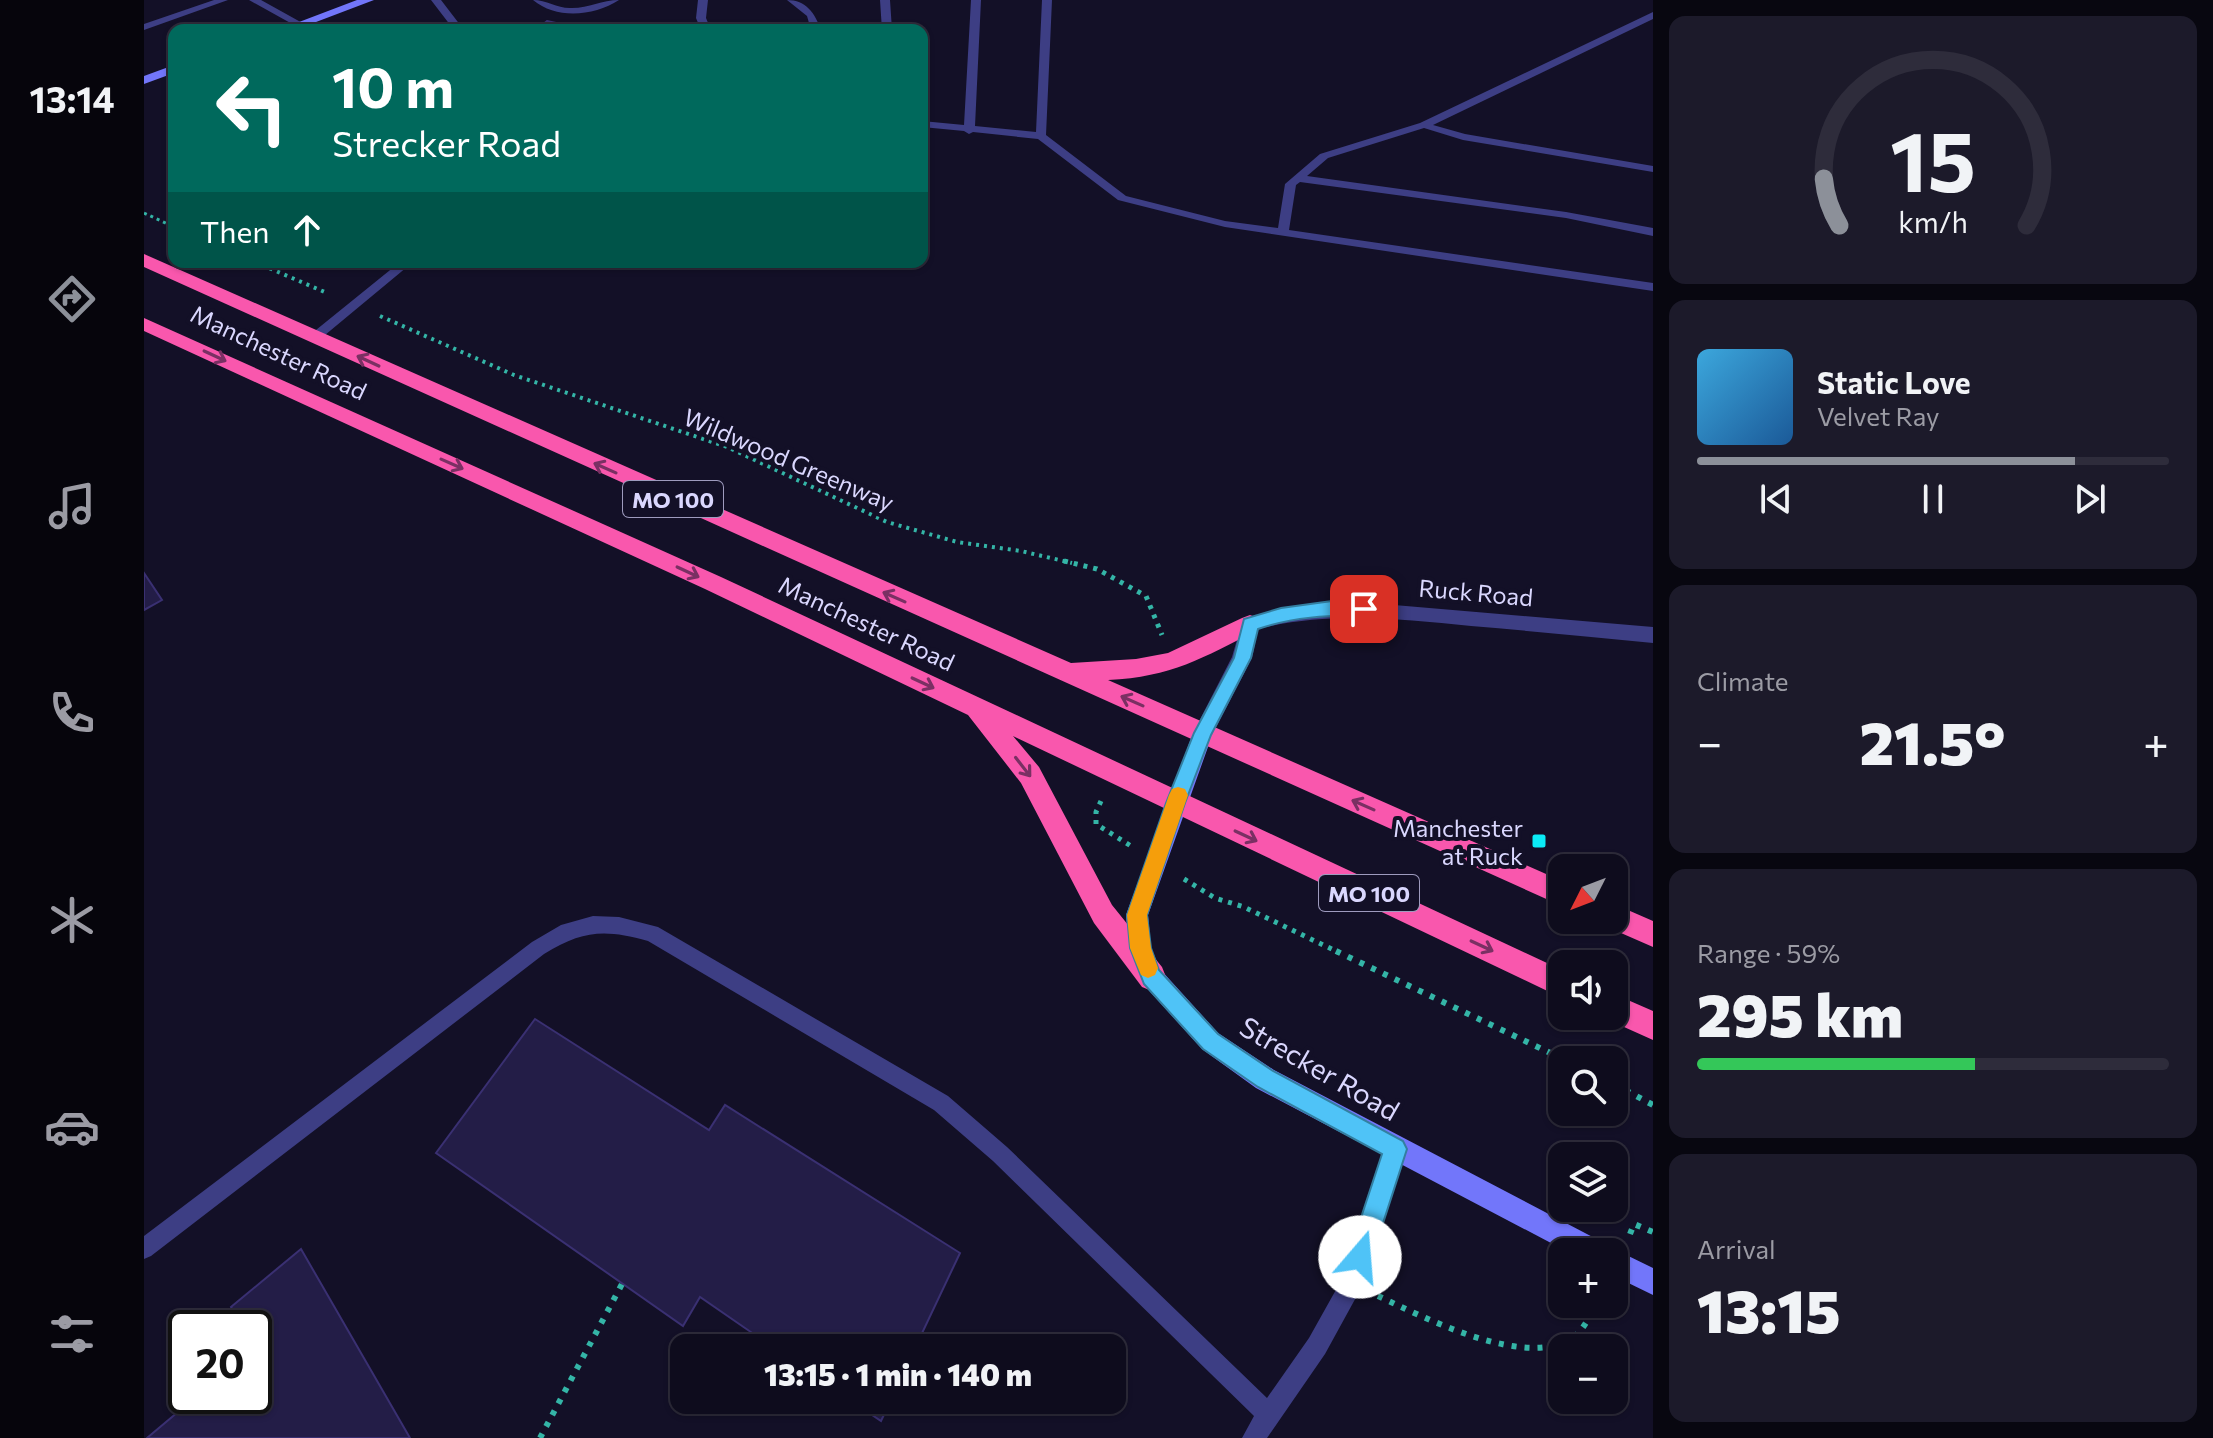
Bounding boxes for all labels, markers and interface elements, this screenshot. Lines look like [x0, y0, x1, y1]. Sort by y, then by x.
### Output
text: 10 m [332, 51, 454, 120]
icon: left [200, 56, 304, 160]
text: 13:14 [29, 76, 115, 120]
text: 15 [1890, 107, 1976, 209]
text: Strecker Road [332, 120, 561, 164]
text: km/h [1898, 204, 1968, 239]
icon: ahead [285, 208, 329, 252]
text: Then [200, 212, 269, 249]
icon: directions [44, 271, 100, 327]
street label: Manchester Road [186, 299, 372, 405]
one-way arrow [203, 349, 227, 364]
one-way arrow [356, 353, 380, 368]
text: Static Love [1817, 363, 1971, 400]
text: Velvet Ray [1817, 400, 1940, 431]
street label: Wildwood Greenway [679, 402, 899, 516]
one-way arrow [439, 457, 463, 472]
one-way arrow [593, 460, 617, 475]
icon: previous [1754, 477, 1798, 521]
icon: pause [1911, 477, 1955, 521]
icon: next [2068, 477, 2112, 521]
icon: music [44, 478, 100, 534]
road number: MO 100 [623, 481, 723, 517]
one-way arrow [676, 565, 700, 580]
street label: Manchester Road [774, 570, 960, 676]
street label: Ruck Road [1418, 573, 1534, 611]
pin [1330, 575, 1398, 643]
icon: arrive [1342, 587, 1386, 631]
one-way arrow [882, 589, 906, 604]
text: Climate [1697, 665, 1789, 696]
one-way arrow [911, 676, 935, 691]
icon: phone [44, 685, 100, 741]
one-way arrow [1120, 693, 1144, 708]
text: 21.5° [1859, 704, 2006, 777]
text: − [1697, 714, 1722, 768]
text: + [2143, 714, 2169, 768]
one-way arrow [1014, 756, 1031, 777]
one-way arrow [1351, 797, 1376, 812]
place label: Manchester at Ruck [1393, 813, 1523, 870]
one-way arrow [1234, 829, 1258, 844]
marker: Manchester at Ruck [1530, 832, 1548, 850]
north arrow [1548, 854, 1628, 934]
map controls [1548, 854, 1628, 1414]
road number: MO 100 [1319, 875, 1419, 911]
icon: climate [44, 892, 100, 948]
text: Range · 59% [1697, 937, 1840, 968]
one-way arrow [1469, 939, 1493, 954]
button: sound [1548, 950, 1628, 1030]
text: 295 km [1697, 976, 1903, 1049]
street label: Strecker Road [1234, 1009, 1406, 1127]
button: search [1548, 1046, 1628, 1126]
icon: car [44, 1099, 100, 1155]
button: layers [1548, 1142, 1628, 1222]
position arrow [1318, 1215, 1402, 1299]
text: Arrival [1697, 1233, 1776, 1264]
button: + [1548, 1238, 1628, 1318]
text: 13:15 [1697, 1272, 1840, 1345]
icon: filters [44, 1306, 100, 1362]
speed limit sign: 20 [168, 1310, 272, 1414]
button: − [1548, 1334, 1628, 1414]
text: 13:15 · 1 min · 140 m [764, 1355, 1032, 1392]

